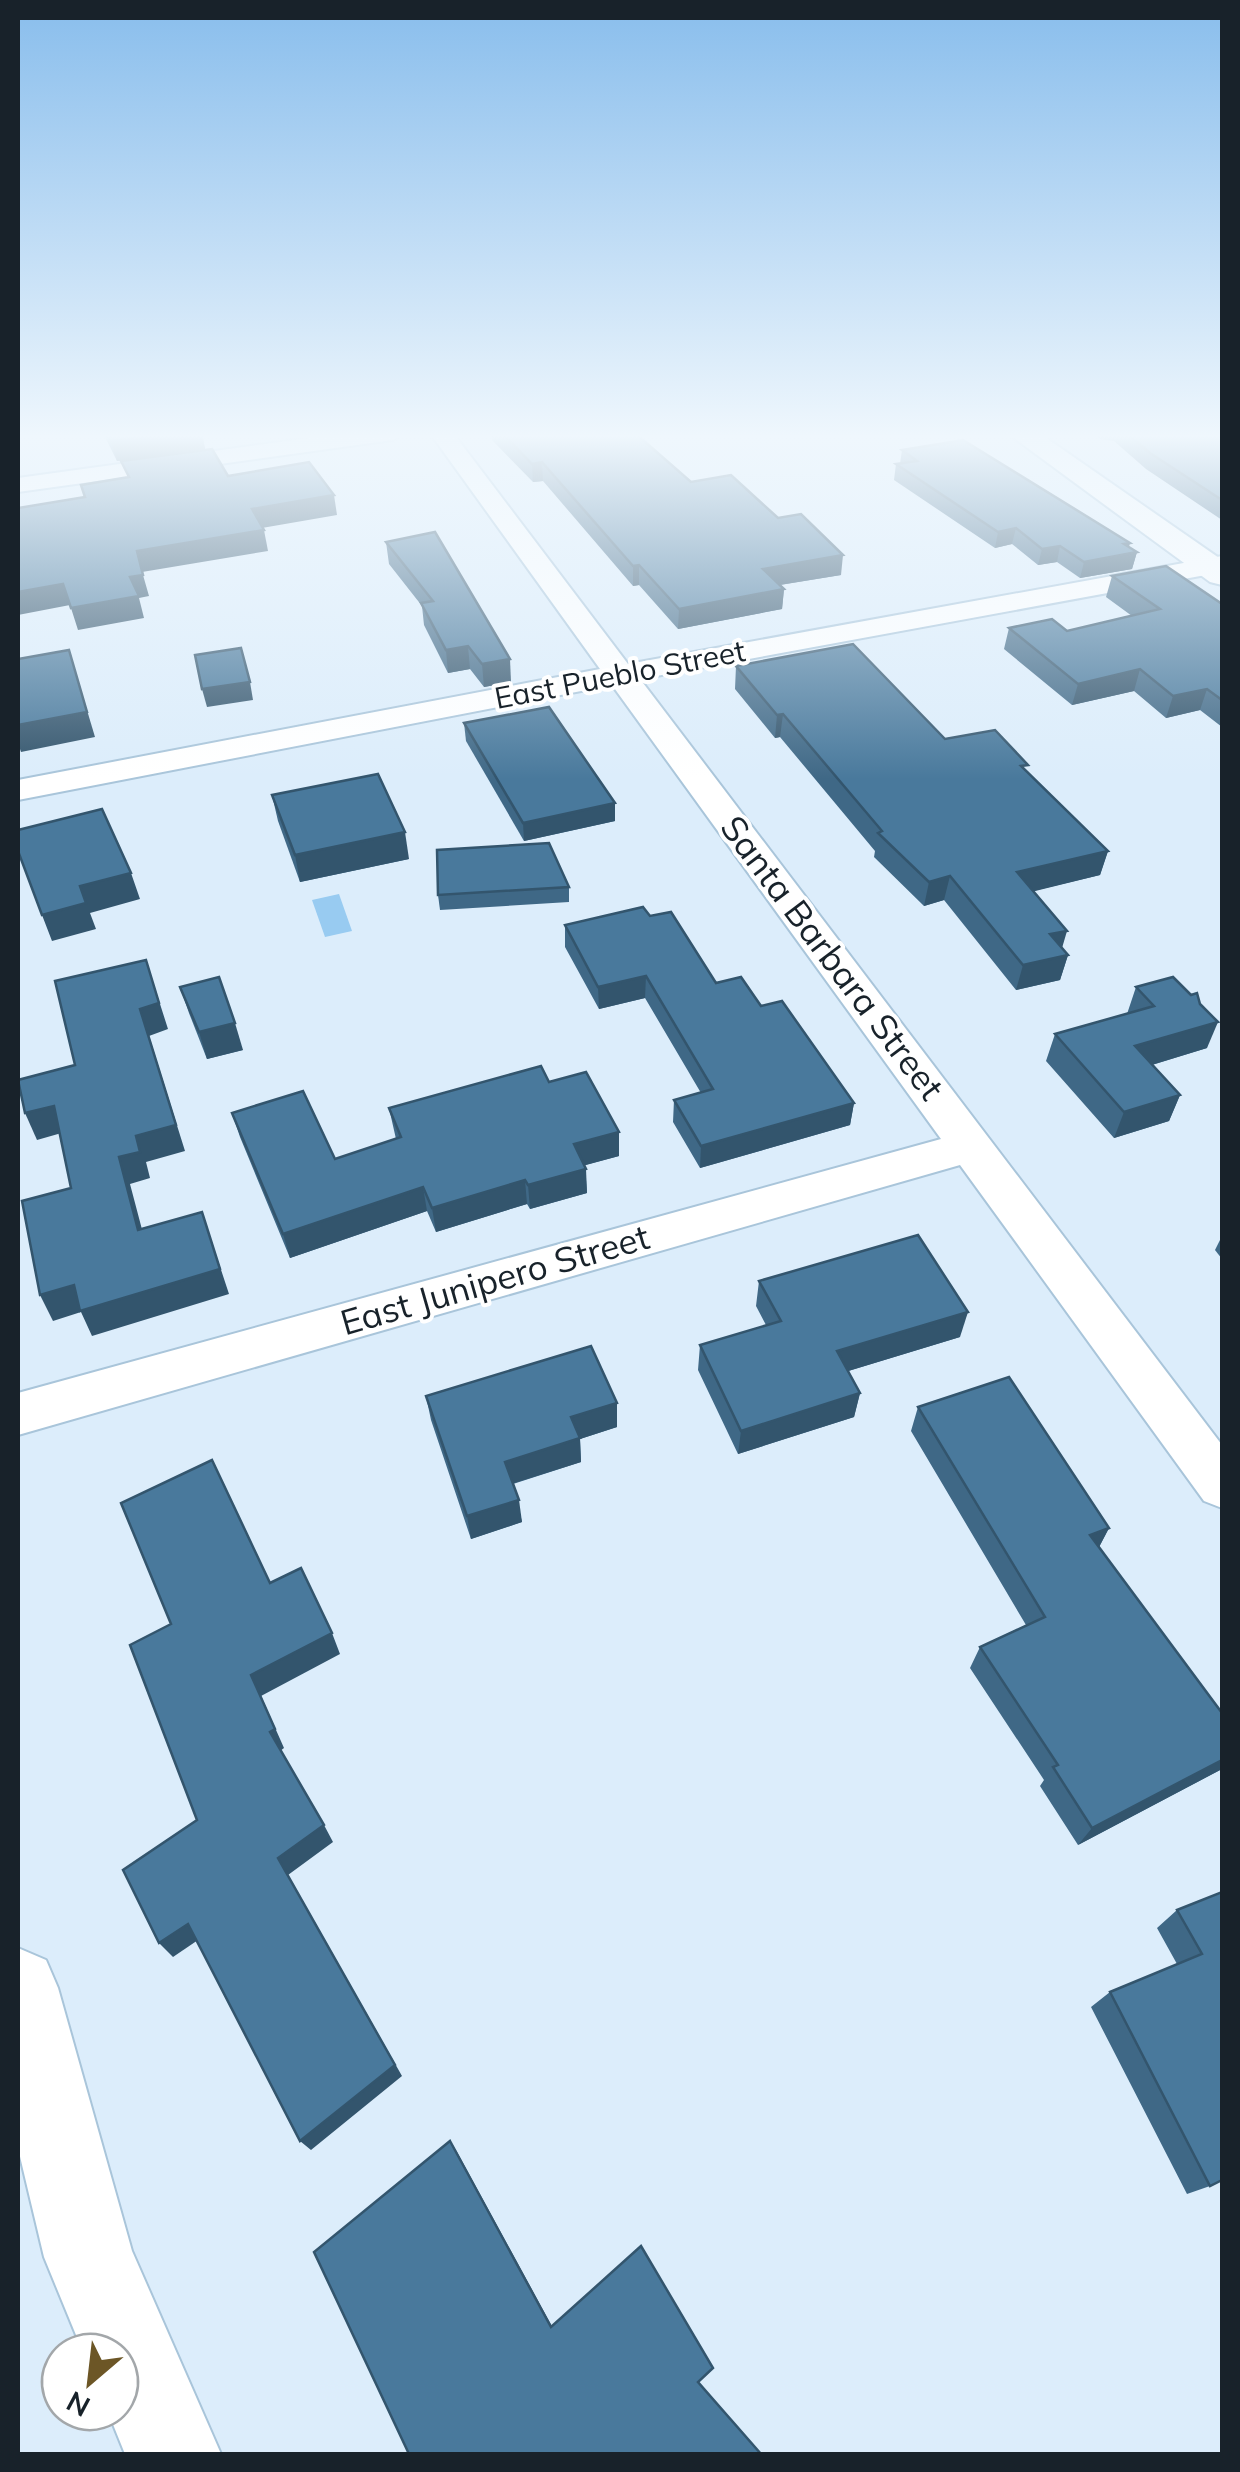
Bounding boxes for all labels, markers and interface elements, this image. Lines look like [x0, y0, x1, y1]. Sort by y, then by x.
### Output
street label: East Pueblo Street [491, 631, 748, 717]
street label: Santa Barbara Street [712, 807, 954, 1108]
street label: East Junipero Street [335, 1214, 654, 1344]
north arrow [40, 2332, 140, 2432]
text: N [60, 2384, 96, 2425]

